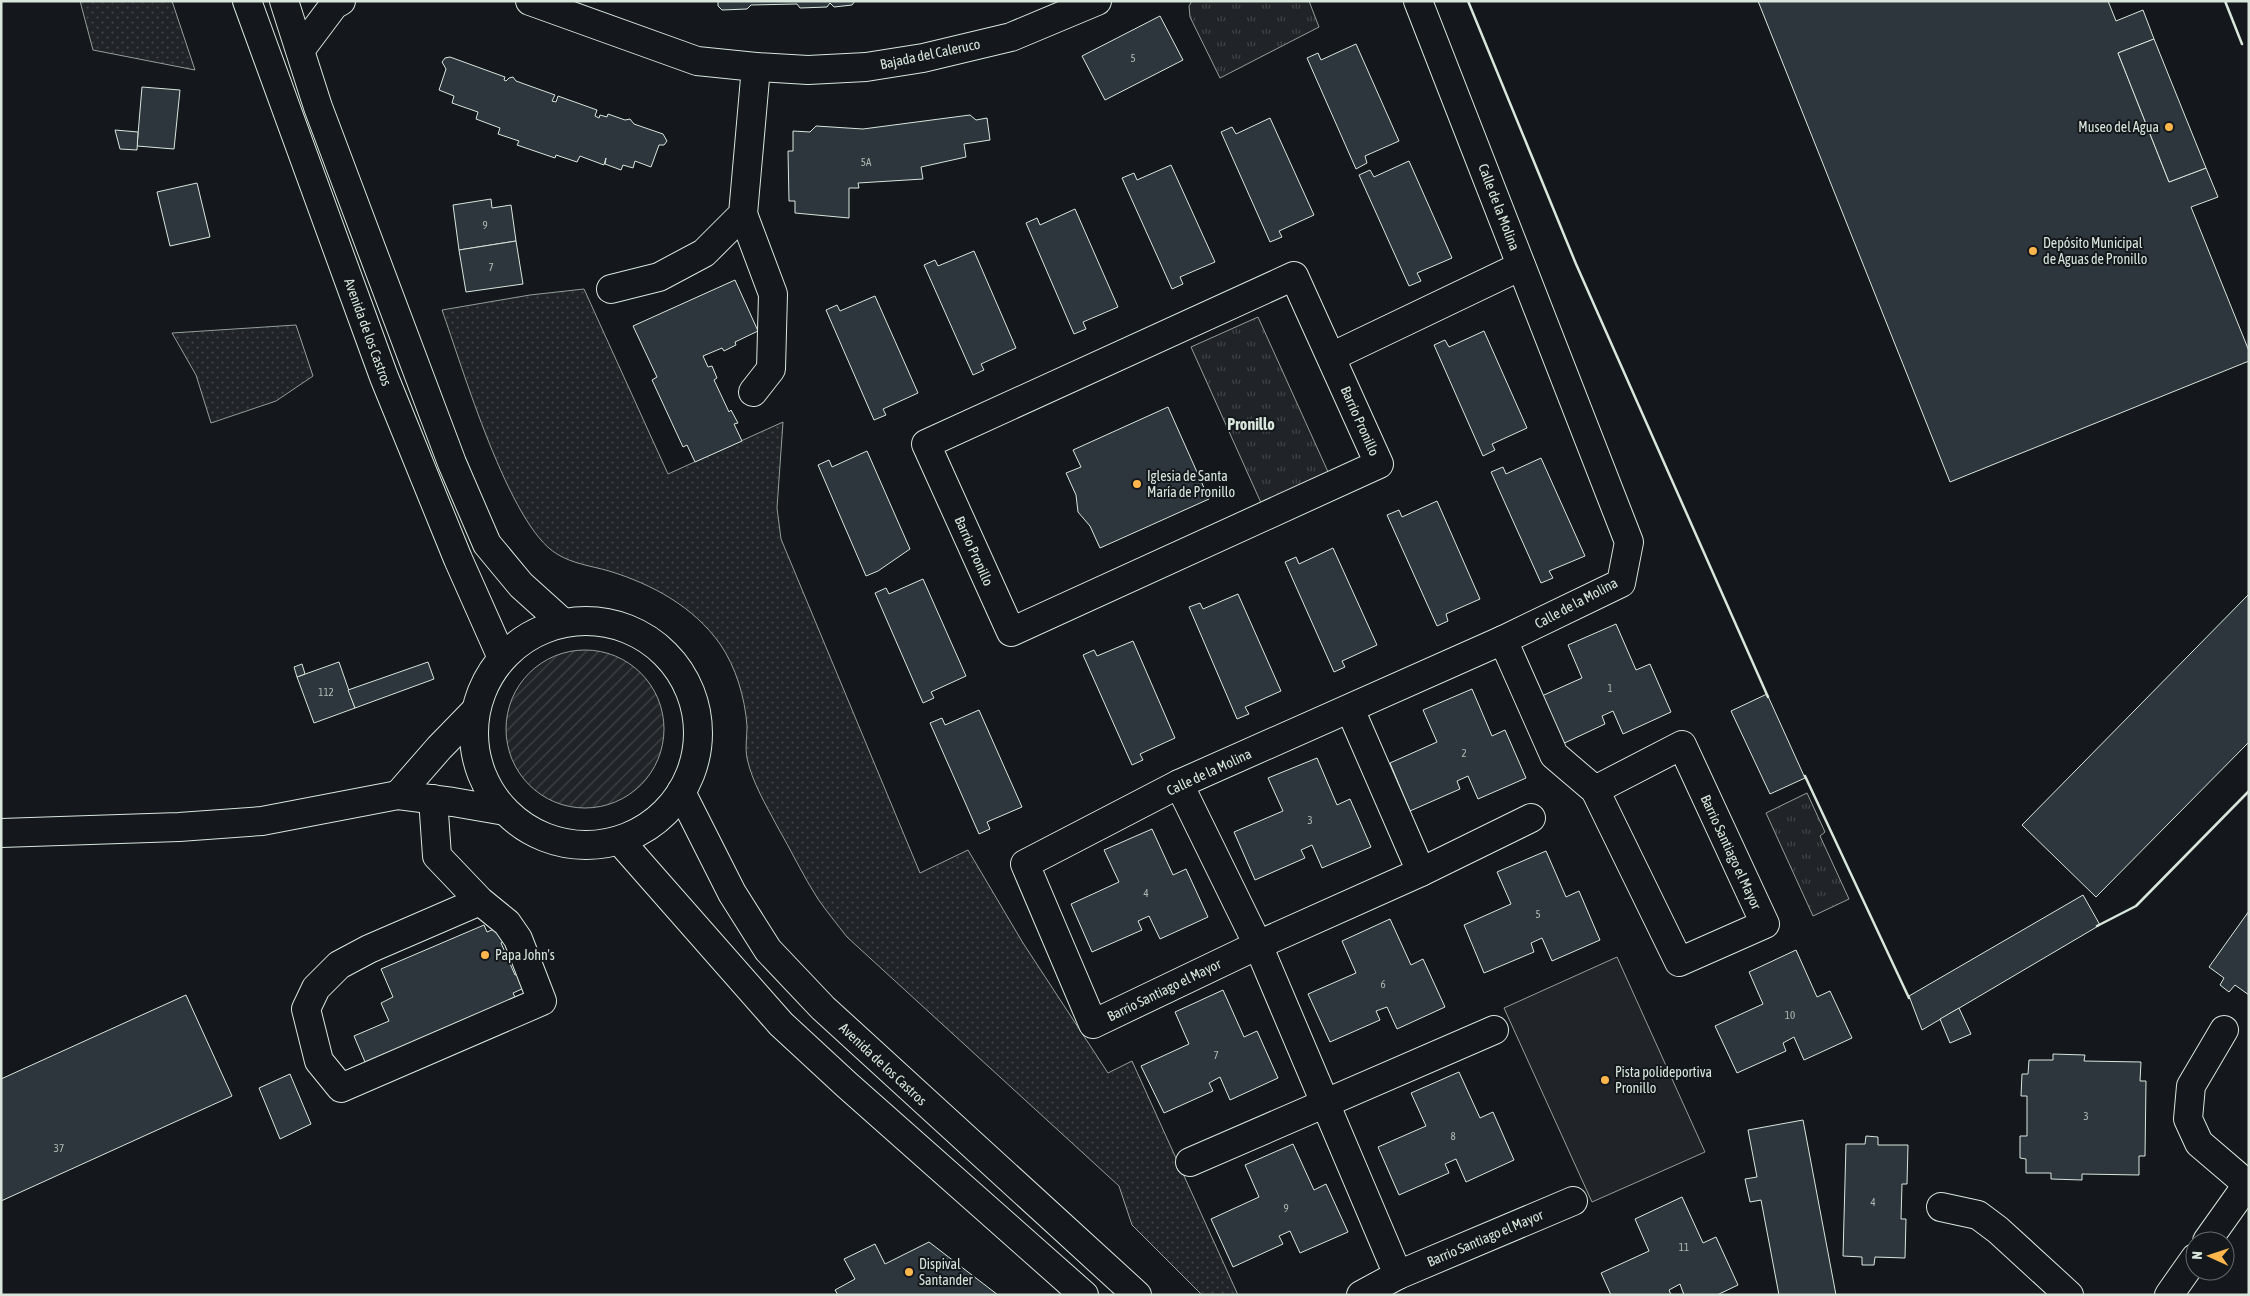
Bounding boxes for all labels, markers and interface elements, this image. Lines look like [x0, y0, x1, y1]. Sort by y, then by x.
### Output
street label: Bajada del Caleruco [878, 36, 982, 72]
house number: 5 [1130, 52, 1136, 64]
place label: Museo del Agua [2078, 119, 2159, 135]
marker: Museo del Agua [2163, 121, 2175, 133]
house number: 5A [861, 156, 872, 168]
street label: Calle de la Molina [1475, 161, 1523, 253]
house number: 9 [482, 219, 488, 231]
place label: Depósito Municipal de Aguas de Pronillo [2043, 235, 2147, 267]
marker: Depósito Municipal de Aguas de Pronillo [2027, 245, 2039, 257]
house number: 7 [488, 261, 494, 273]
street label: Avenida de los Castros [341, 276, 395, 388]
street label: Barrio Pronillo [1338, 384, 1382, 458]
district label: Pronillo [1227, 415, 1275, 433]
place label: Iglesia de Santa María de Pronillo [1147, 468, 1235, 500]
marker: Iglesia de Santa María de Pronillo [1131, 478, 1143, 490]
street label: Barrio Pronillo [952, 514, 996, 588]
street label: Calle de la Molina [1532, 574, 1620, 632]
house number: 1 [1607, 682, 1613, 694]
house number: 112 [318, 686, 334, 698]
street label: Calle de la Molina [1164, 745, 1254, 799]
house number: 2 [1461, 747, 1467, 759]
street label: Barrio Santiago el Mayor [1697, 792, 1765, 913]
house number: 3 [1307, 814, 1313, 826]
house number: 4 [1143, 887, 1149, 899]
house number: 5 [1535, 908, 1541, 920]
place label: Papa John's [495, 947, 555, 963]
marker: Papa John's [479, 949, 491, 961]
street label: Barrio Santiago el Mayor [1105, 955, 1224, 1024]
house number: 6 [1380, 978, 1386, 990]
house number: 10 [1785, 1009, 1795, 1021]
street label: Avenida de los Castros [836, 1020, 930, 1109]
house number: 7 [1213, 1049, 1219, 1061]
place label: Pista polideportiva Pronillo [1615, 1064, 1712, 1096]
marker: Pista polideportiva Pronillo [1599, 1074, 1611, 1086]
house number: 3 [2083, 1110, 2089, 1122]
house number: 8 [1450, 1130, 1456, 1142]
house number: 37 [54, 1142, 64, 1154]
house number: 4 [1870, 1196, 1876, 1208]
house number: 9 [1283, 1202, 1289, 1214]
street label: Barrio Santiago el Mayor [1425, 1206, 1546, 1270]
north arrow [2185, 1231, 2235, 1281]
house number: 11 [1679, 1241, 1689, 1253]
text: N [2189, 1251, 2205, 1260]
place label: Dispival Santander [919, 1256, 974, 1288]
marker: Dispival Santander [903, 1266, 915, 1278]

